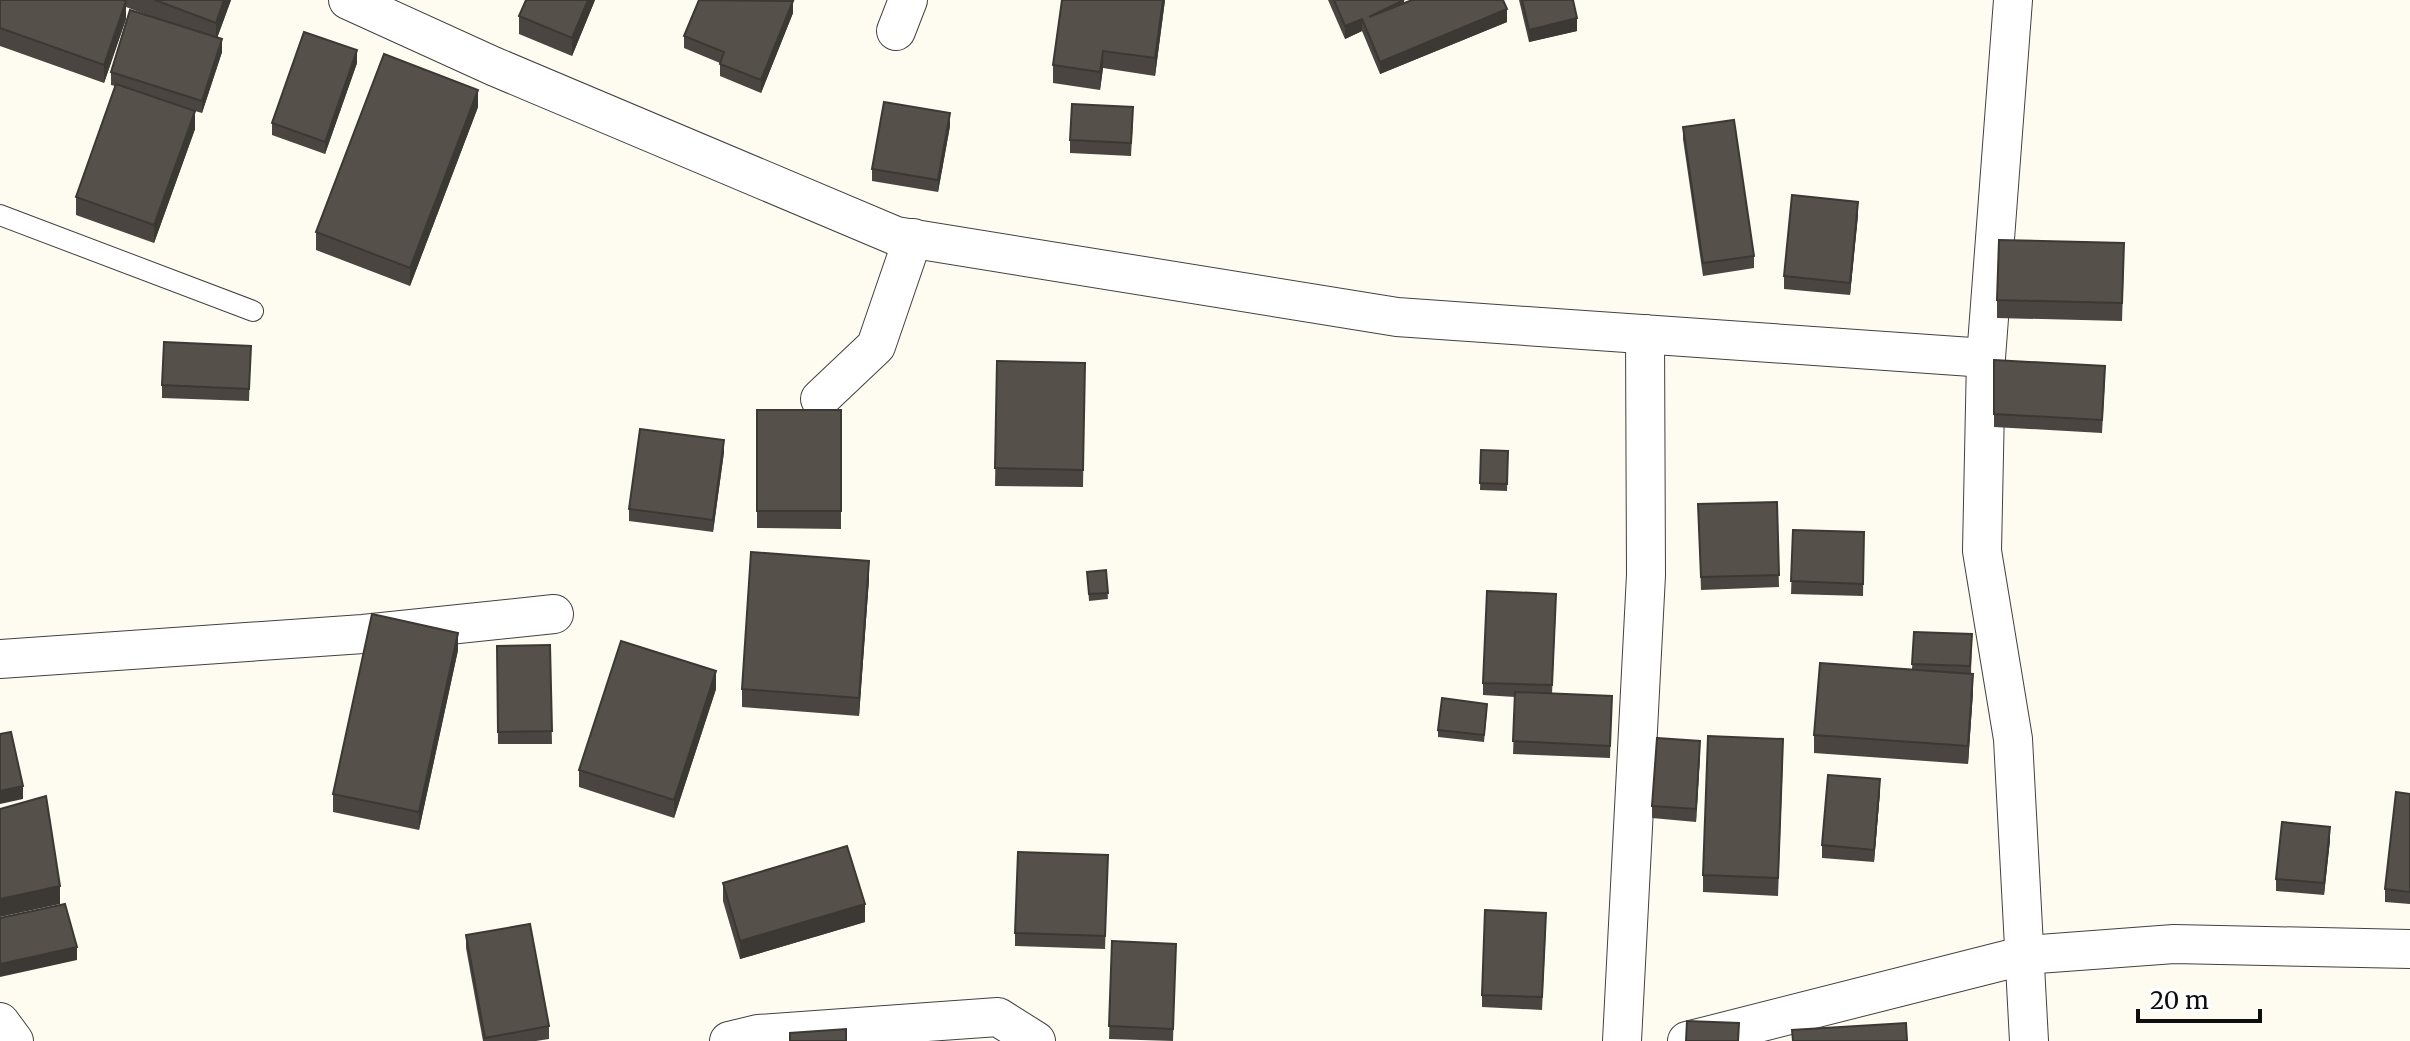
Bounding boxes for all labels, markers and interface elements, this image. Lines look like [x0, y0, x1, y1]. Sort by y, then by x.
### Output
scale bar [2138, 973, 2260, 1023]
text: 20 m [2150, 985, 2209, 1016]

